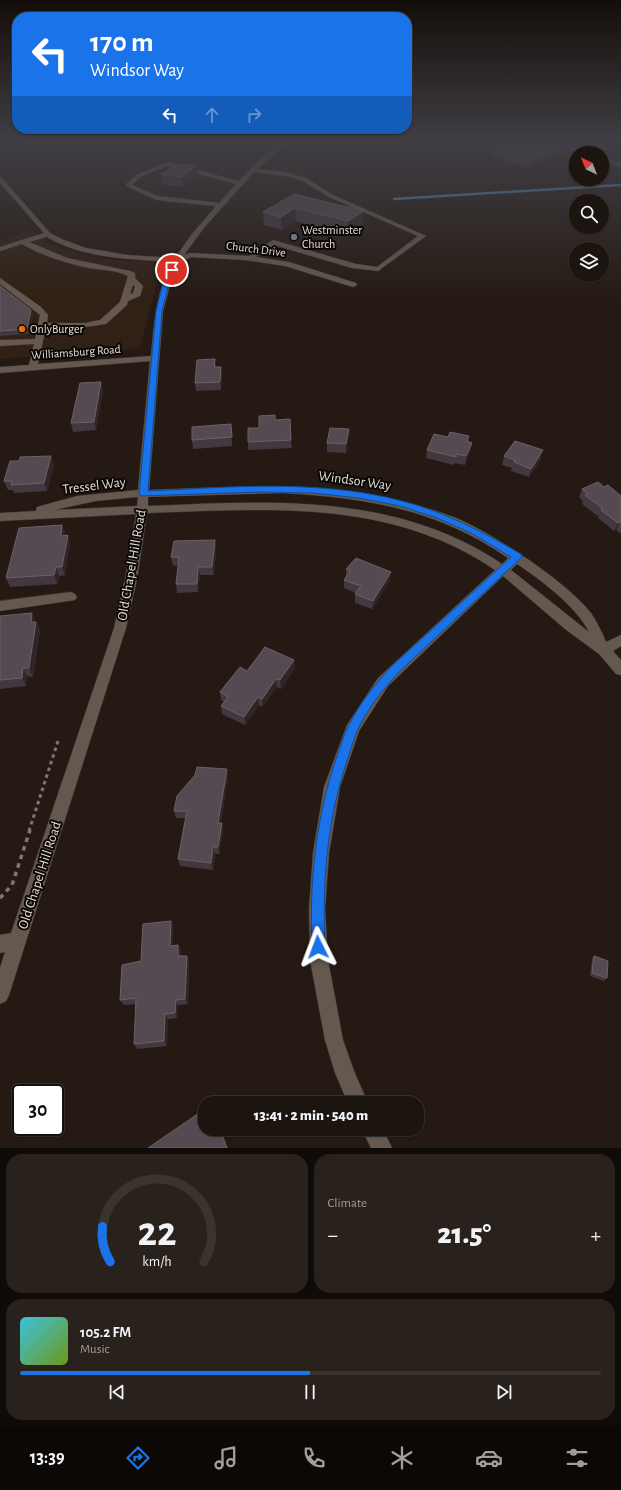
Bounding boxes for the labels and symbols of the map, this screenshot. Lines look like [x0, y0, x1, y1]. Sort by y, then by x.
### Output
north arrow [569, 146, 609, 186]
place label: Westminster Church [302, 224, 362, 250]
marker: Westminster Church [289, 232, 299, 242]
street label: Church Drive [225, 239, 287, 259]
pin [155, 253, 189, 287]
place label: OnlyBurger [30, 323, 84, 336]
marker: OnlyBurger [17, 324, 27, 334]
street label: Williamsburg Road [31, 343, 121, 361]
street label: Windsor Way [318, 469, 392, 493]
street label: Tressel Way [62, 475, 127, 497]
street label: Old Chapel Hill Road [115, 509, 149, 622]
street label: Old Chapel Hill Road [16, 820, 64, 931]
position arrow [297, 926, 339, 968]
speed limit sign: 30 [12, 1084, 64, 1136]

